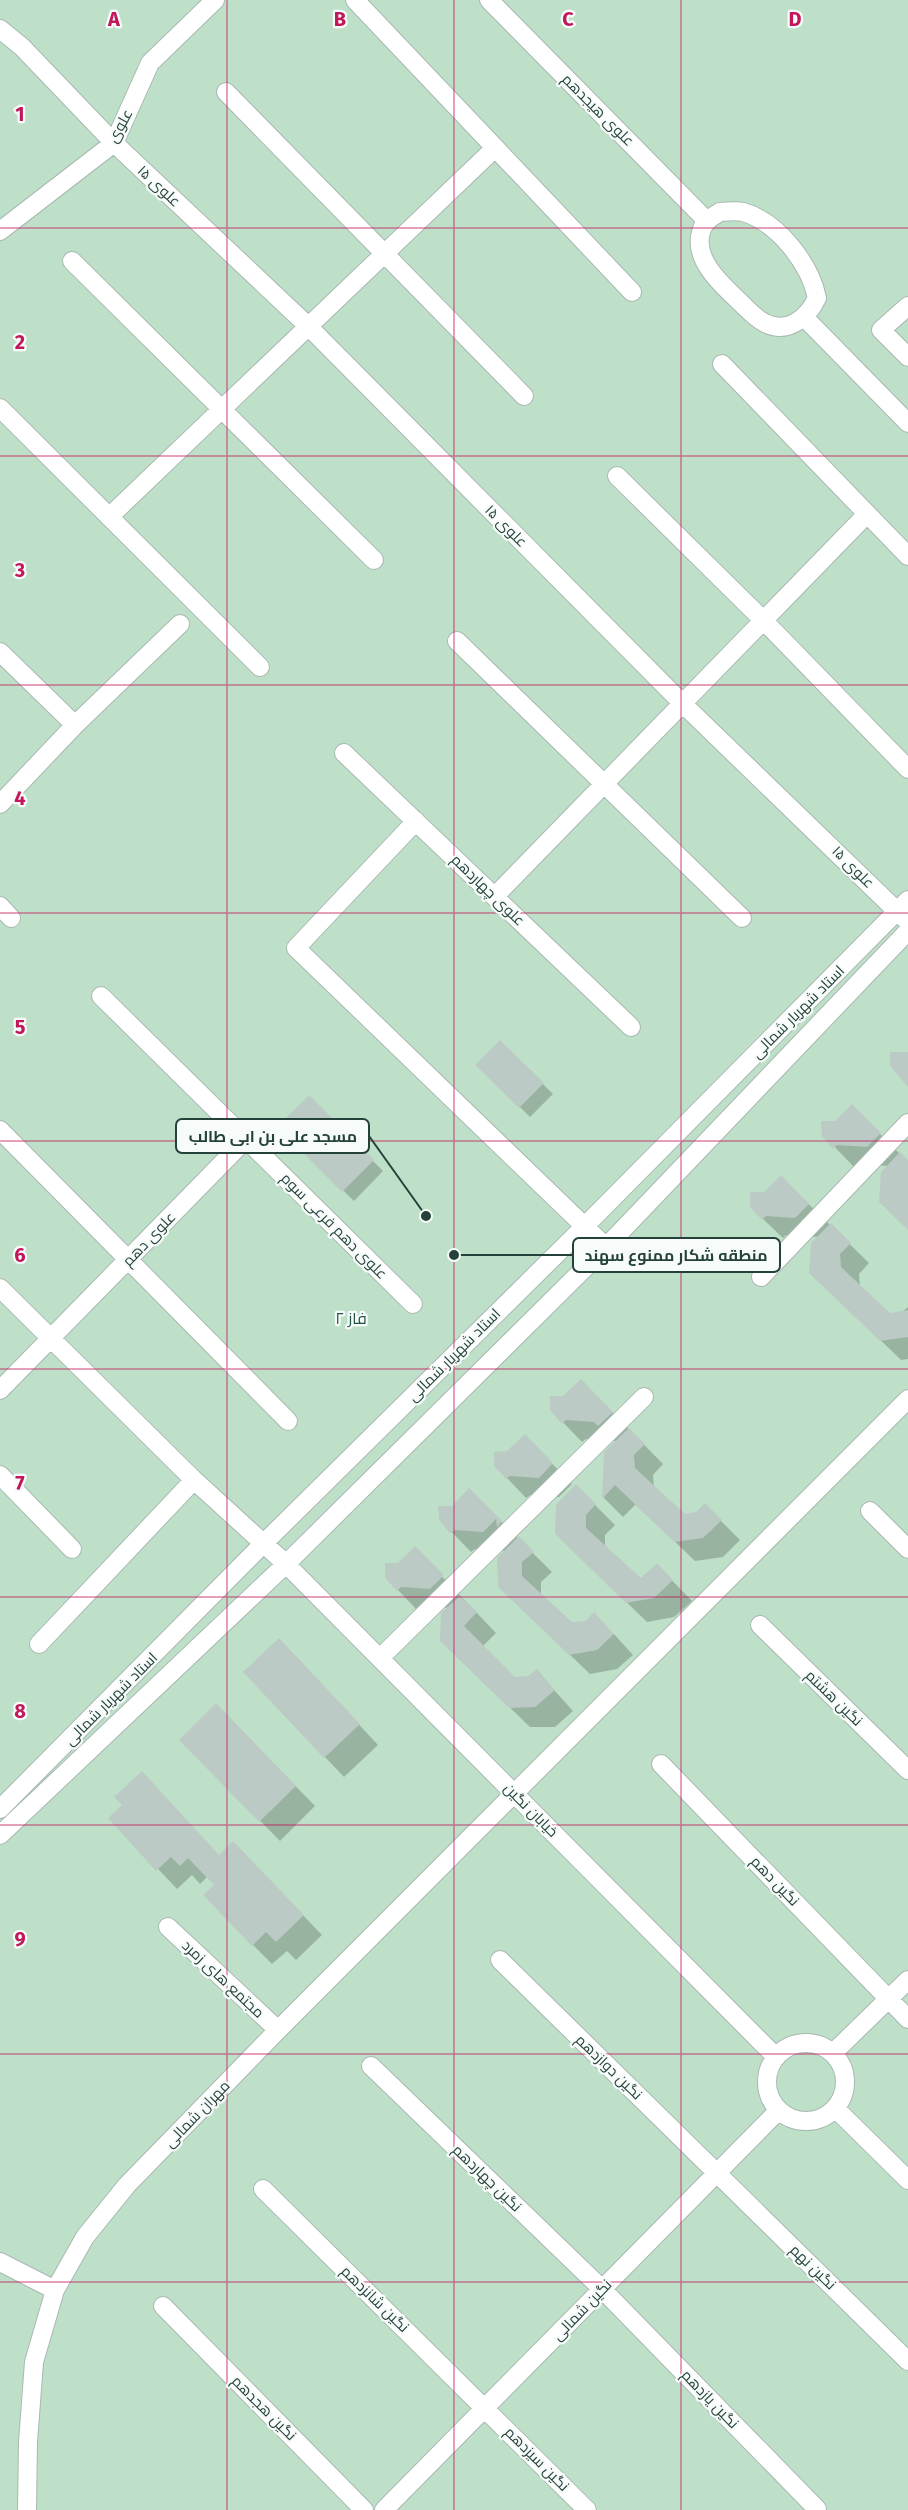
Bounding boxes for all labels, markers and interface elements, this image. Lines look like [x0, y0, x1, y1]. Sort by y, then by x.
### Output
text: A [107, 7, 121, 31]
text: B [334, 7, 346, 31]
text: C [562, 7, 574, 31]
text: D [788, 7, 802, 31]
street label: علوی هیجدهم [557, 70, 638, 151]
text: 1 [15, 102, 25, 126]
street label: علوی [103, 106, 137, 146]
street label: علوی ۱۵ [133, 162, 184, 211]
text: 2 [15, 330, 25, 354]
street label: علوی ۱۵ [480, 501, 531, 552]
text: 3 [14, 558, 25, 582]
text: 4 [14, 786, 26, 810]
street label: علوی ۱۵ [827, 842, 878, 893]
street label: علوی چهاردهم [447, 850, 529, 930]
street label: استاد شهریار شمالی [748, 962, 849, 1063]
text: 5 [15, 1015, 26, 1039]
callout: مسجد علی بن ابی طالب [176, 1119, 369, 1153]
text: مسجد علی بن ابی طالب [189, 1127, 357, 1146]
street label: علوی دهم فرعی سوم [276, 1169, 391, 1284]
street label: علوی دهم [119, 1208, 180, 1271]
callout: منطقه شکار ممنوع سهند [573, 1238, 780, 1272]
text: 6 [14, 1243, 26, 1267]
text: منطقه شکار ممنوع سهند [584, 1246, 768, 1266]
street label: استاد شهریار شمالی [404, 1305, 505, 1406]
district label: فاز ۲ [335, 1309, 367, 1328]
text: 7 [15, 1471, 25, 1495]
street label: استاد شهریار شمالی [61, 1649, 162, 1750]
street label: نگین هشتم [801, 1666, 866, 1730]
text: 8 [14, 1699, 26, 1723]
street label: خیابان نگین [500, 1779, 562, 1841]
street label: نگین دهم [746, 1852, 803, 1910]
text: 9 [14, 1927, 26, 1951]
street label: مجتمع های زمرد [177, 1936, 268, 2023]
street label: نگین دوازدهم [571, 2031, 646, 2104]
street label: مهران شمالی [161, 2077, 234, 2152]
street label: نگین چهاردهم [448, 2141, 525, 2216]
street label: نگین نهم [785, 2241, 840, 2294]
street label: نگین شانزدهم [336, 2262, 413, 2337]
street label: نگین شمالی [548, 2276, 616, 2345]
street label: نگین یازدهم [677, 2366, 743, 2433]
street label: نگین هجدهم [227, 2372, 300, 2445]
street label: نگین سیزدهم [500, 2423, 573, 2496]

